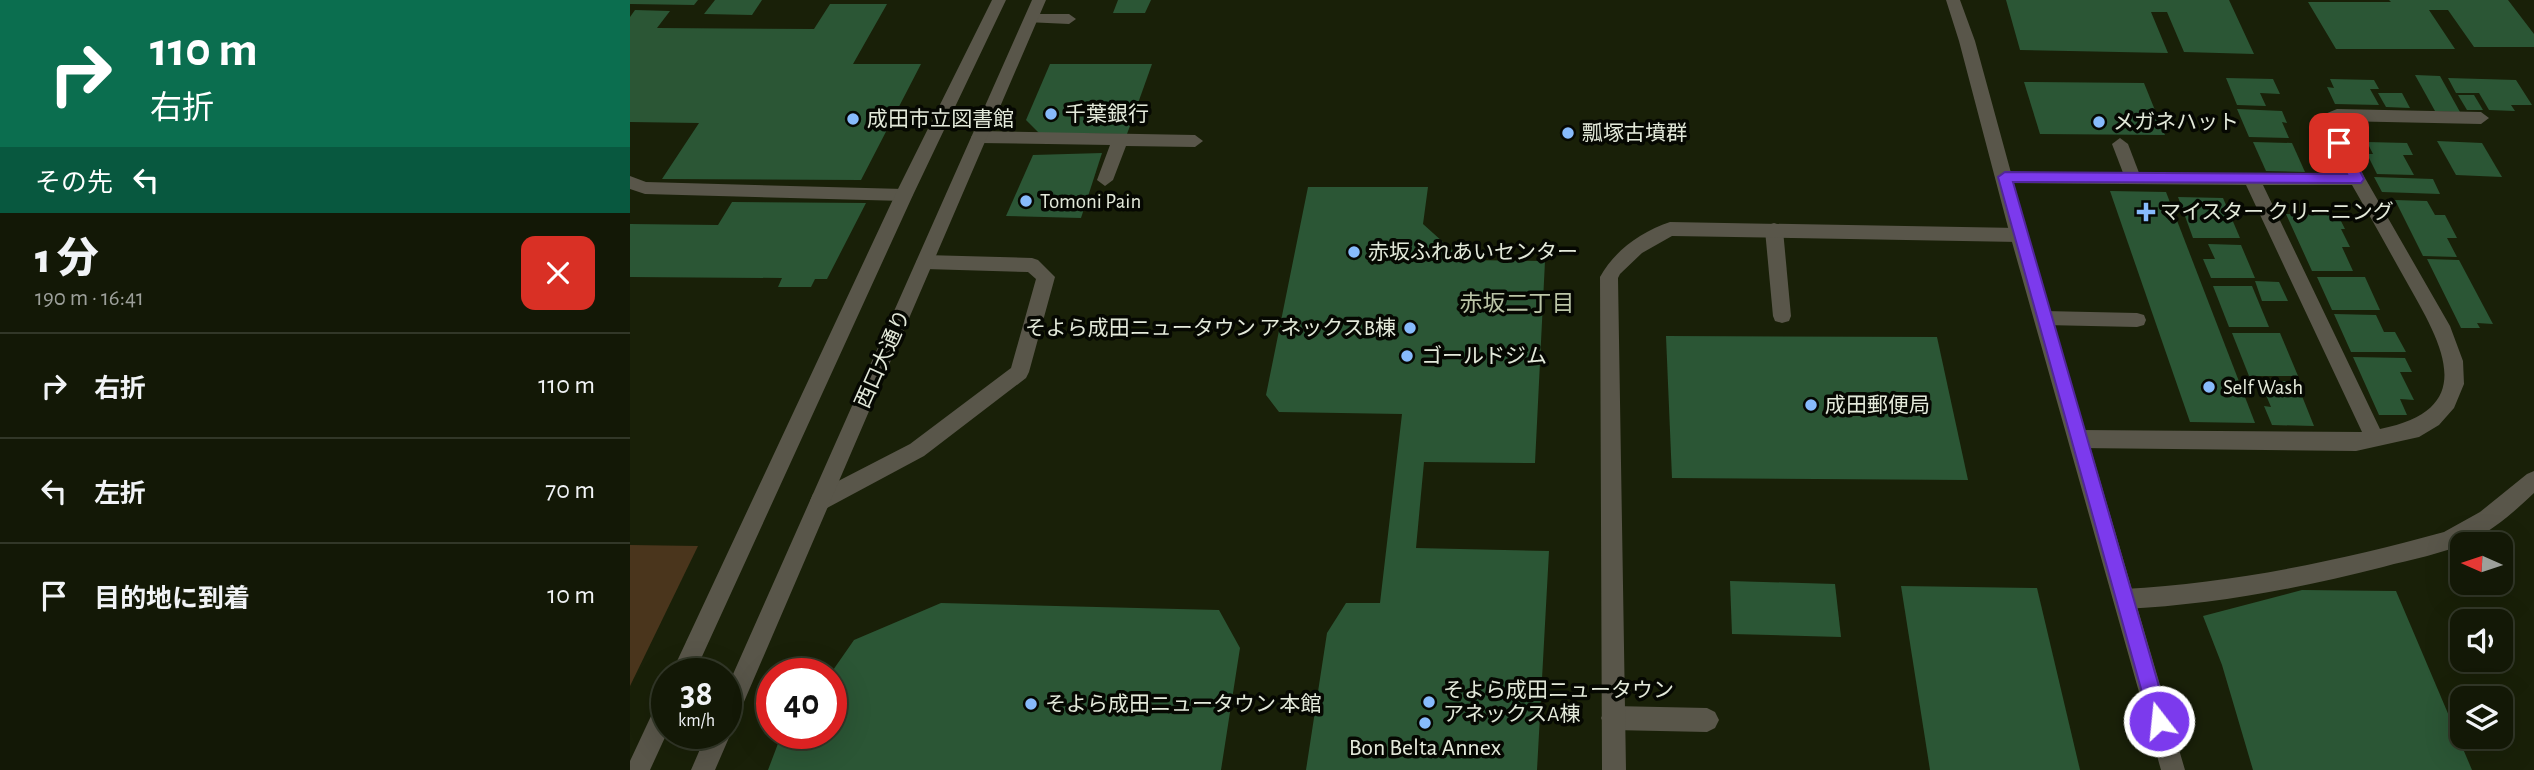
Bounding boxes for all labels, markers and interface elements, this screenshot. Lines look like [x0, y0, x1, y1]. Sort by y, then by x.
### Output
text: 110 m [150, 26, 258, 75]
icon: right [35, 28, 126, 119]
text: 右折 [150, 92, 214, 124]
place label: 千葉銀行 [1065, 103, 1149, 125]
marker: 千葉銀行 [1043, 106, 1059, 122]
place label: 成田市立図書館 [867, 108, 1014, 130]
marker: 成田市立図書館 [845, 111, 861, 127]
place label: メガネハット [2113, 111, 2239, 133]
pin [2309, 113, 2369, 173]
marker: メガネハット [2091, 114, 2107, 130]
place label: 瓢塚古墳群 [1582, 122, 1687, 144]
icon: arrive [2320, 124, 2358, 162]
marker: 瓢塚古墳群 [1560, 125, 1576, 141]
icon: left [127, 161, 165, 199]
text: その先 [35, 170, 113, 196]
place label: Tomoni Pain [1040, 191, 1141, 212]
marker: Tomoni Pain [1018, 193, 1034, 209]
place label: マイスター クリーニング [2160, 201, 2394, 223]
marker: マイスター クリーニング [2138, 204, 2154, 220]
button: close [521, 236, 595, 310]
text: 1 分 [35, 238, 99, 280]
place label: 赤坂ふれあいセンター [1368, 241, 1578, 263]
marker: 赤坂ふれあいセンター [1346, 244, 1362, 260]
text: 190 m · 16:41 [35, 287, 144, 310]
district label: 赤坂二丁目 [1460, 291, 1575, 316]
street label: 西口大通り [851, 306, 914, 411]
place label: そよら成田ニュータウン アネックスB棟 [1025, 317, 1396, 339]
marker: そよら成田ニュータウン アネックスB棟 [1402, 320, 1418, 336]
place label: ゴールドジム [1421, 345, 1547, 367]
marker: ゴールドジム [1399, 348, 1415, 364]
icon: right [35, 367, 73, 405]
text: 110 m [538, 372, 595, 398]
text: 右折 [94, 376, 146, 402]
place label: Self Wash [2223, 377, 2303, 398]
marker: Self Wash [2201, 379, 2217, 395]
place label: 成田郵便局 [1825, 394, 1930, 416]
marker: 成田郵便局 [1803, 397, 1819, 413]
icon: left [35, 472, 73, 510]
text: 70 m [545, 477, 595, 503]
text: 左折 [94, 481, 146, 507]
north arrow [2450, 532, 2513, 595]
map controls [2450, 532, 2513, 749]
icon: arrive [35, 577, 73, 615]
text: 10 m [547, 582, 595, 608]
text: 目的地に到着 [94, 586, 250, 612]
button: sound [2450, 609, 2513, 672]
speed limit sign: 40 [756, 658, 847, 749]
text: 38 [680, 677, 713, 712]
place label: そよら成田ニュータウン アネックスA棟 [1443, 679, 1674, 725]
position arrow [2122, 684, 2196, 758]
button: layers [2450, 686, 2513, 749]
place label: そよら成田ニュータウン 本館 [1045, 693, 1321, 715]
marker: そよら成田ニュータウン アネックスA棟 [1421, 694, 1437, 710]
marker: そよら成田ニュータウン 本館 [1023, 696, 1039, 712]
text: km/h [678, 712, 715, 730]
marker: Bon Belta Annex [1417, 715, 1433, 731]
place label: Bon Belta Annex [1349, 736, 1502, 760]

